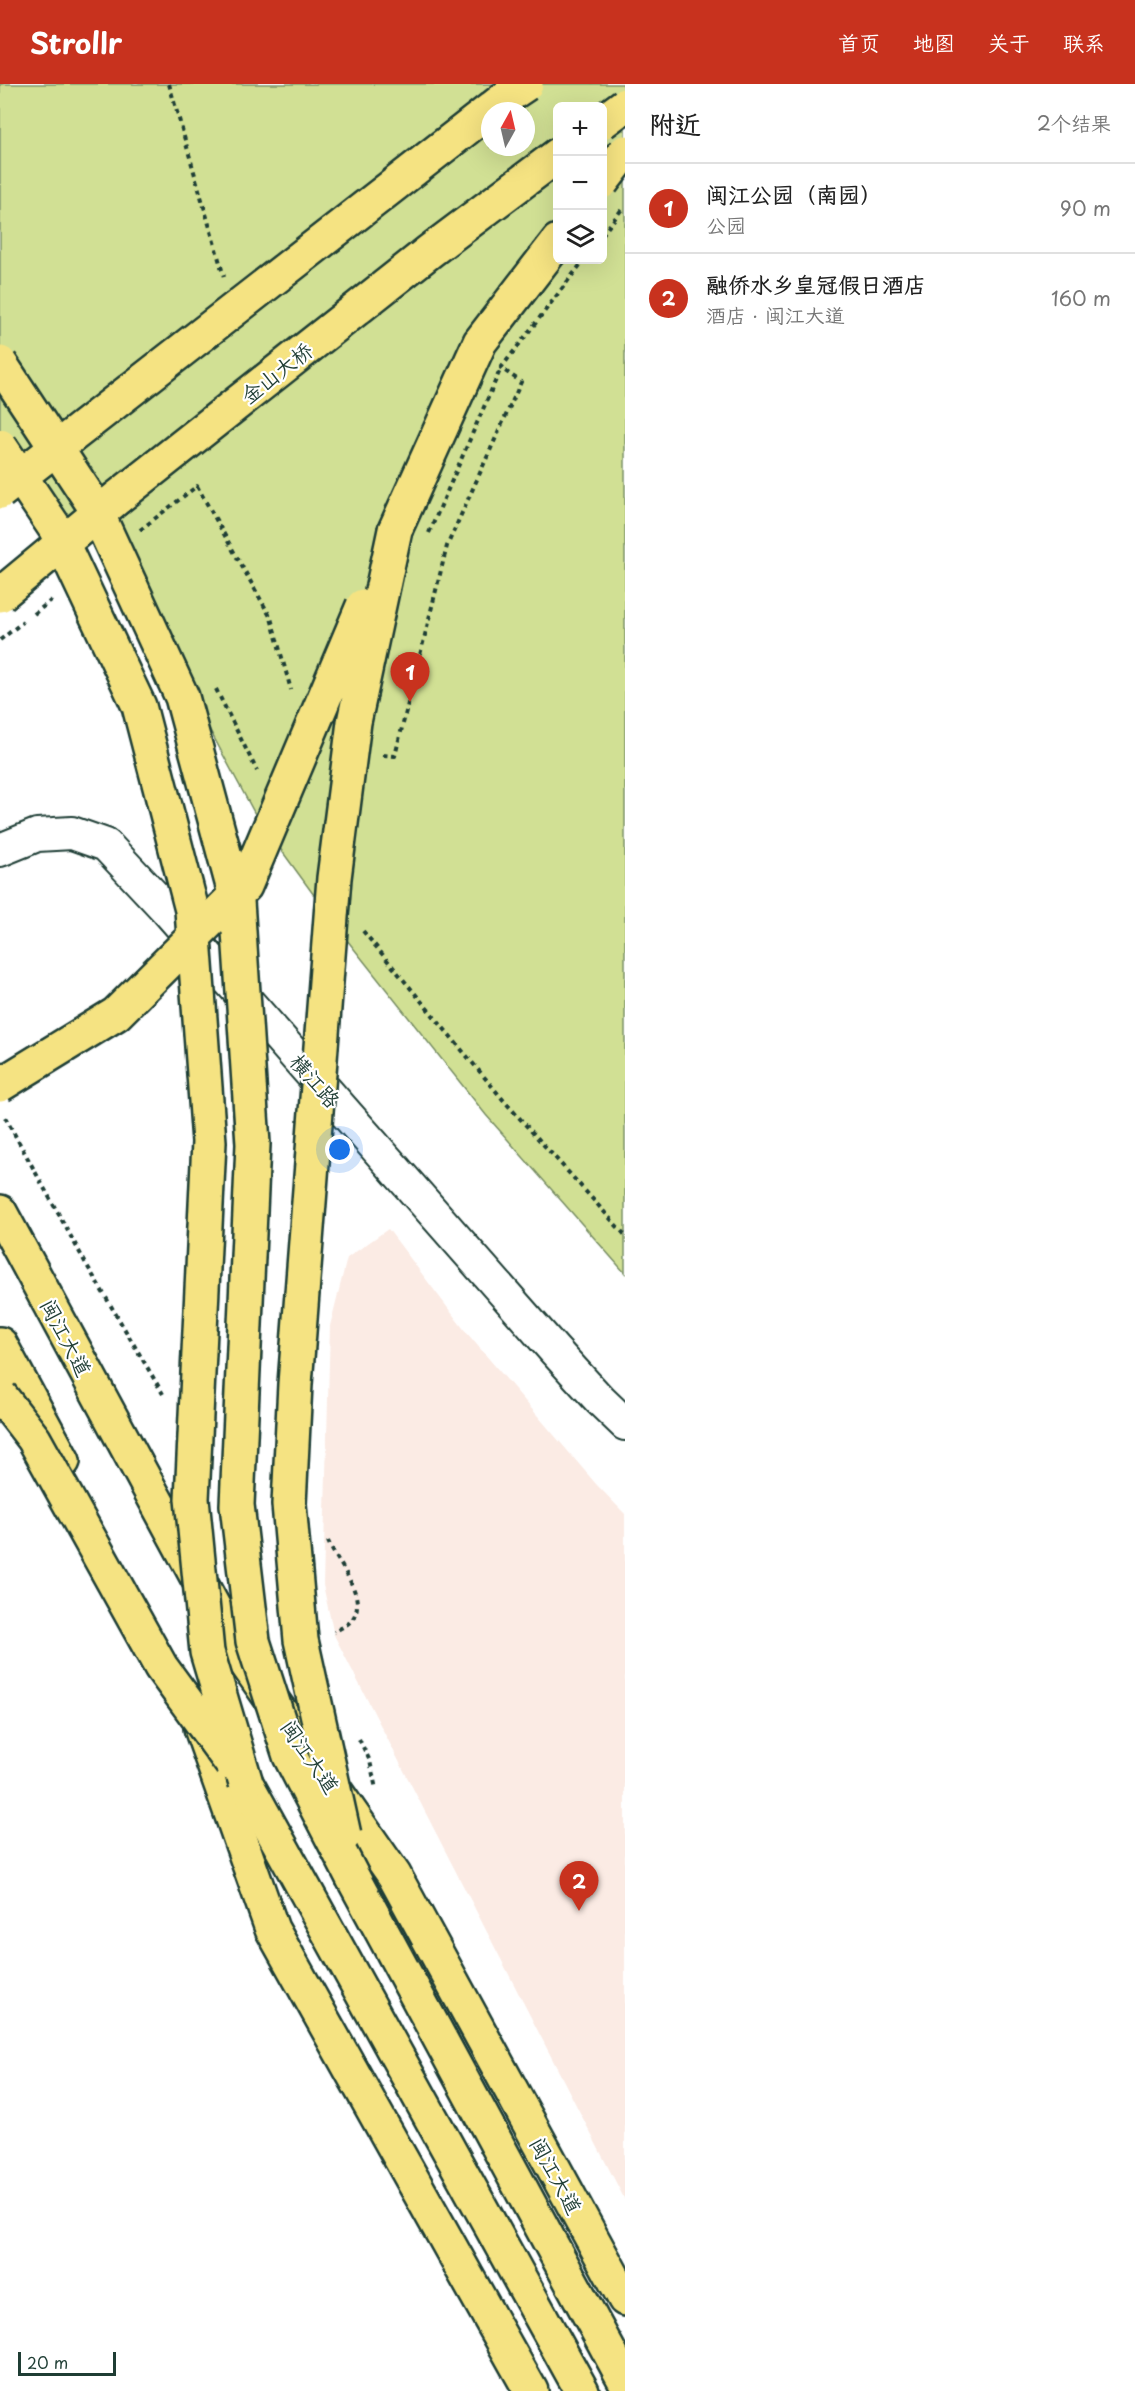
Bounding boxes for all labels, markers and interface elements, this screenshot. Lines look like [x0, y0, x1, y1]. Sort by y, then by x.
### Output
text: Strollr [30, 21, 122, 64]
text: 首页 [838, 26, 880, 58]
text: 地图 [913, 26, 955, 58]
text: 关于 [988, 26, 1030, 58]
text: 联系 [1063, 26, 1105, 58]
north arrow [481, 102, 535, 156]
map controls [553, 102, 607, 264]
button: + [553, 102, 607, 156]
text: 附近 [649, 104, 701, 143]
text: 2个结果 [1037, 108, 1111, 138]
button: − [553, 156, 607, 210]
text: 闽江公园（南园） [706, 177, 882, 210]
text: 1 [664, 193, 673, 223]
text: 90 m [1060, 193, 1111, 223]
button: layers [553, 210, 607, 264]
text: 公园 [706, 210, 746, 240]
text: 融侨水乡皇冠假日酒店 [706, 267, 926, 300]
text: 2 [661, 283, 676, 313]
text: 160 m [1051, 283, 1111, 313]
text: 酒店 · 闽江大道 [706, 300, 845, 330]
street label: 金山大桥 [233, 334, 319, 410]
pin: 1 [390, 652, 430, 702]
street label: 横江路 [283, 1046, 349, 1114]
your location [325, 1135, 354, 1164]
street label: 闽江大道 [33, 1292, 101, 1382]
street label: 闽江大道 [274, 1712, 348, 1800]
pin: 2 [560, 1862, 598, 1911]
street label: 闽江大道 [523, 2131, 591, 2219]
scale bar [18, 2349, 116, 2376]
text: 20 m [27, 2350, 68, 2374]

